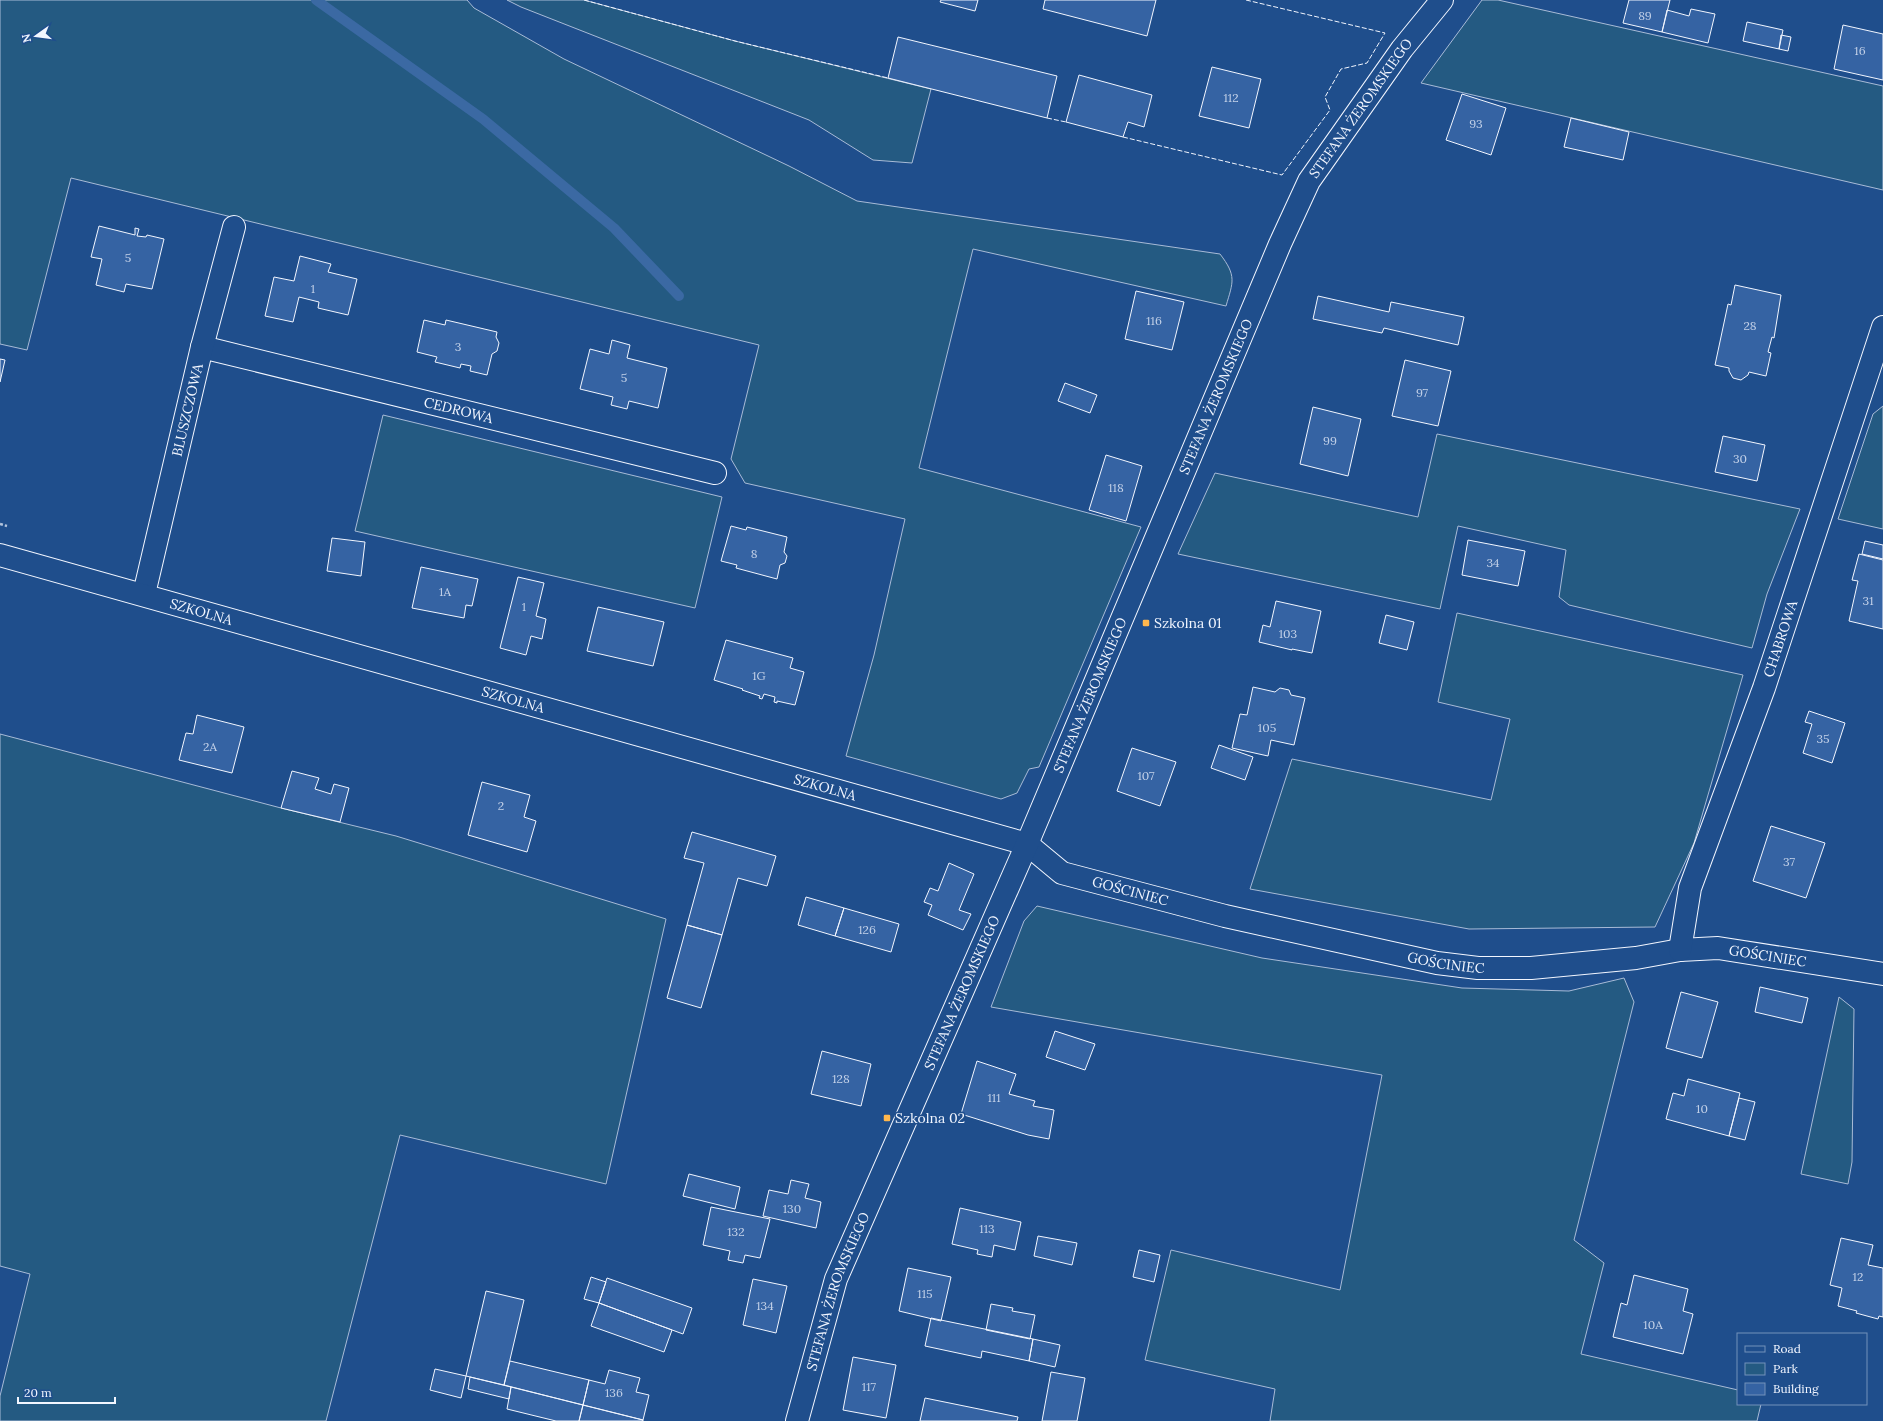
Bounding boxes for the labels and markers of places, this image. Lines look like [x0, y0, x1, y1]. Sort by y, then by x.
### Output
place label: Szkolna 01 [1154, 614, 1222, 632]
marker: Szkolna 01 [1141, 618, 1151, 628]
place label: Szkolna 02 [895, 1109, 965, 1127]
marker: Szkolna 02 [882, 1113, 892, 1123]

